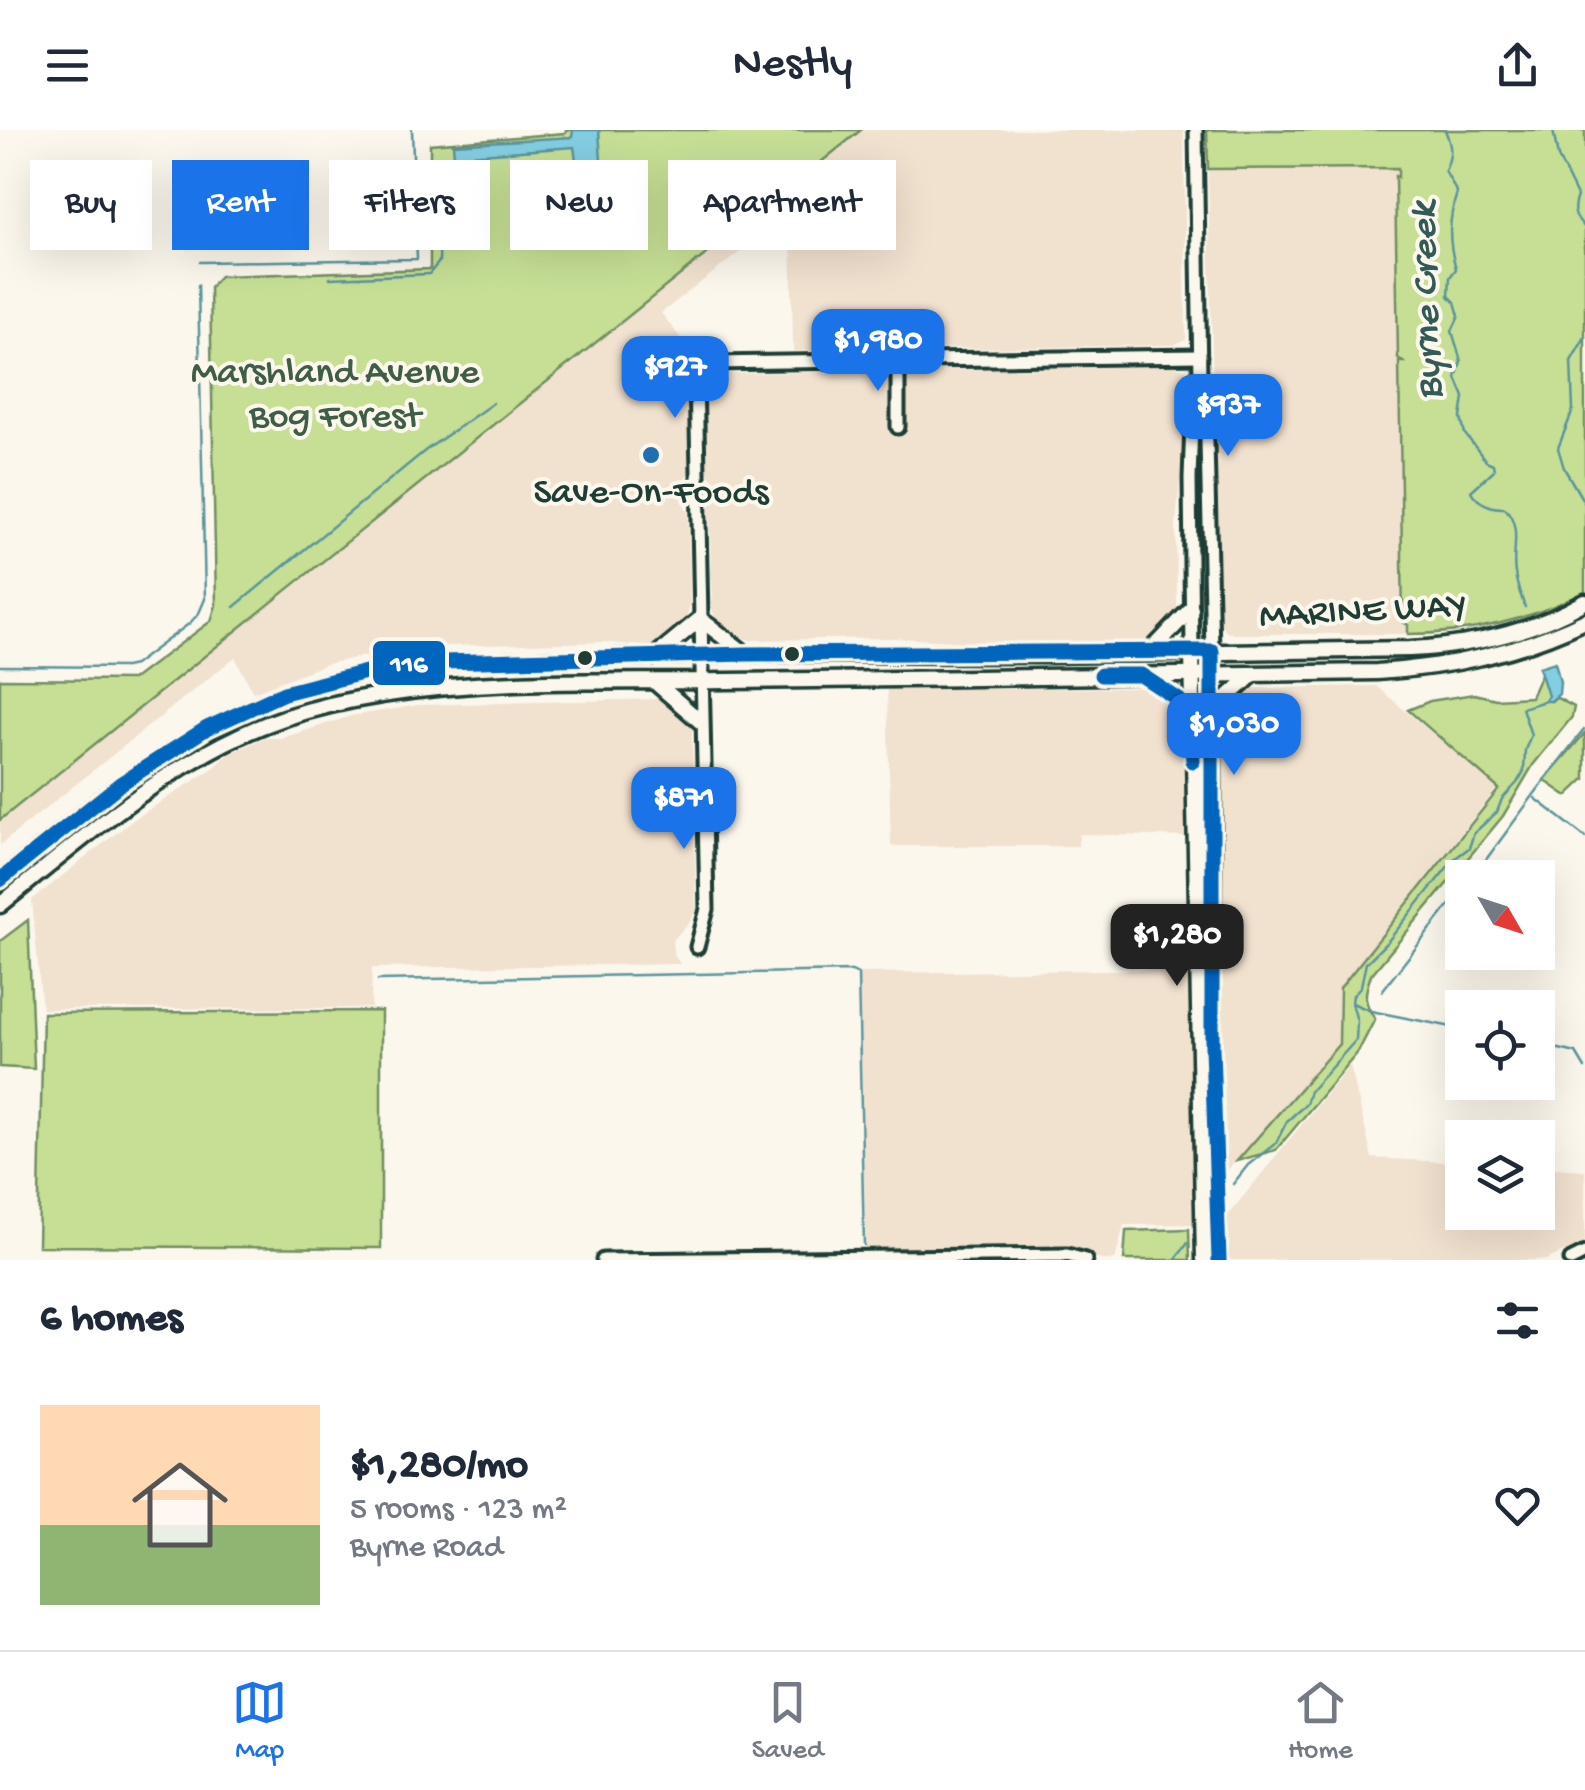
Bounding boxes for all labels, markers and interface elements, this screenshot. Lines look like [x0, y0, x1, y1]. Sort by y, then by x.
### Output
icon: menu [40, 38, 95, 93]
icon: share [1490, 38, 1545, 93]
text: Nestly [733, 39, 852, 92]
chip: Buy [30, 160, 152, 250]
chip: Rent [172, 160, 309, 250]
chip: Filters [329, 160, 490, 250]
chip: New [510, 160, 648, 250]
chip: Apartment [668, 160, 896, 250]
water label: Byrne Creek [1402, 197, 1456, 401]
pin: $1,980 [797, 309, 959, 394]
text: $1,980 [833, 322, 923, 360]
pin: $927 [616, 336, 734, 421]
text: $927 [644, 349, 706, 387]
park label: Marshland Avenue Bog Forest [191, 352, 480, 440]
pin: $937 [1169, 374, 1287, 459]
text: $937 [1196, 387, 1260, 425]
marker: Save-On-Foods [640, 444, 662, 466]
place label: Save-On-Foods [533, 472, 770, 516]
street label: MARINE WAY [1258, 586, 1468, 640]
line badge: 116 [371, 639, 447, 687]
unlabelled marker [782, 644, 802, 664]
unlabelled marker [575, 648, 595, 668]
text: 116 [390, 650, 428, 683]
pin: $1,030 [1153, 693, 1315, 778]
text: $1,030 [1189, 706, 1279, 744]
pin: $871 [625, 767, 743, 852]
text: $871 [653, 780, 715, 818]
north arrow [1445, 860, 1555, 970]
map controls [1445, 860, 1555, 1230]
pin: $1,280 [1096, 904, 1258, 989]
text: $1,280 [1133, 917, 1221, 955]
button: locate [1445, 990, 1555, 1100]
button: layers [1445, 1120, 1555, 1230]
icon: filters [1490, 1293, 1545, 1348]
text: 6 homes [40, 1296, 183, 1345]
text: $1,280/mo [350, 1443, 528, 1492]
icon: home [120, 1445, 240, 1565]
icon: heart [1490, 1478, 1545, 1533]
text: 5 rooms · 123 m² [350, 1492, 567, 1530]
text: Byrne Road [350, 1530, 503, 1568]
tab: Map [232, 1675, 287, 1768]
tab: Saved [752, 1675, 823, 1768]
tab: Home [1288, 1675, 1353, 1768]

